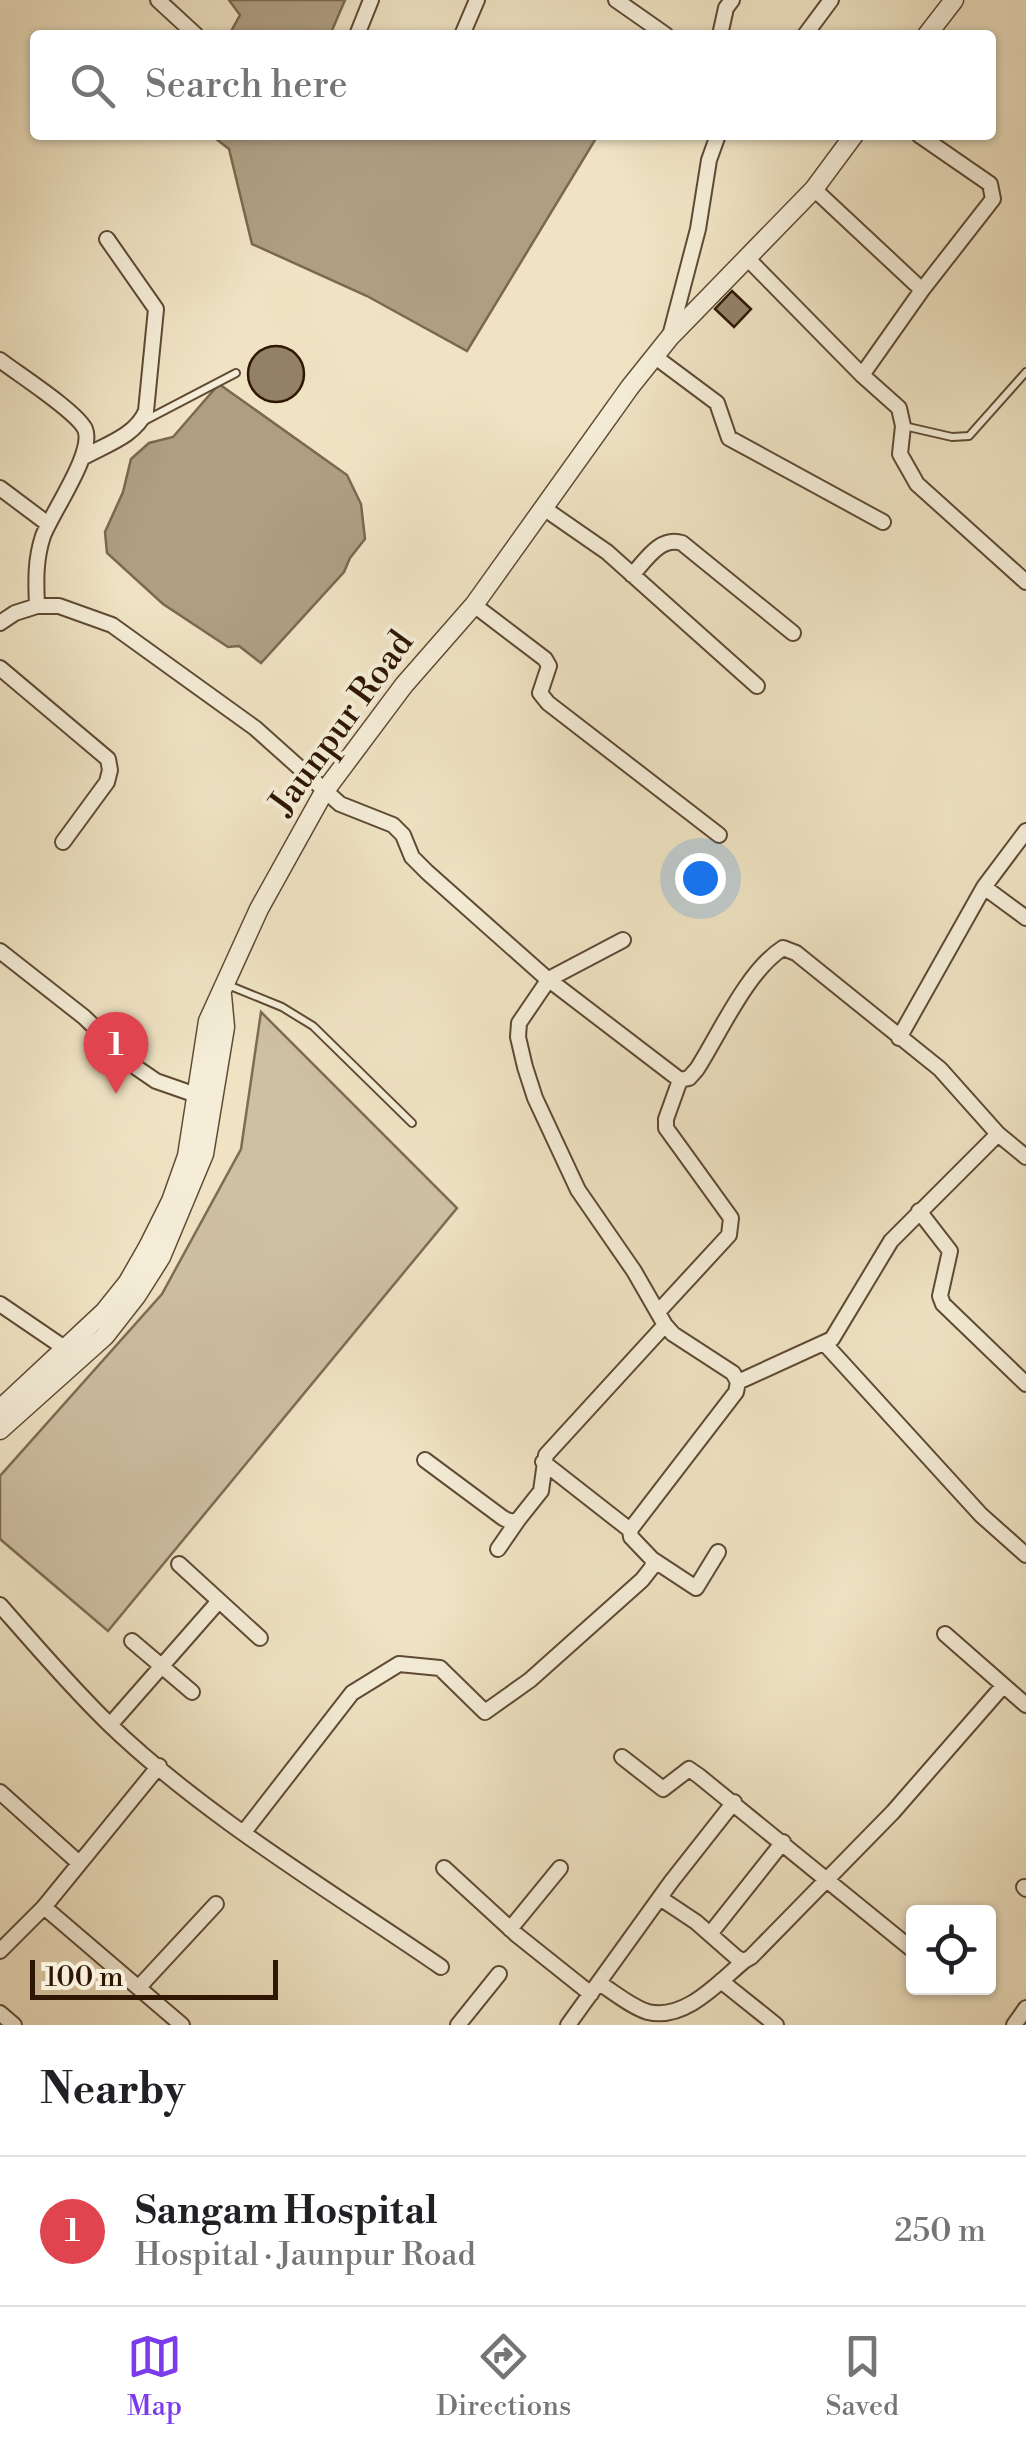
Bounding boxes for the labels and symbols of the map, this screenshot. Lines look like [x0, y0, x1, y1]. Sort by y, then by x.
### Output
street label: Jaunpur Road [260, 622, 423, 825]
your location [675, 853, 726, 904]
pin: 1 [84, 1012, 148, 1094]
scale bar [30, 1955, 278, 2000]

